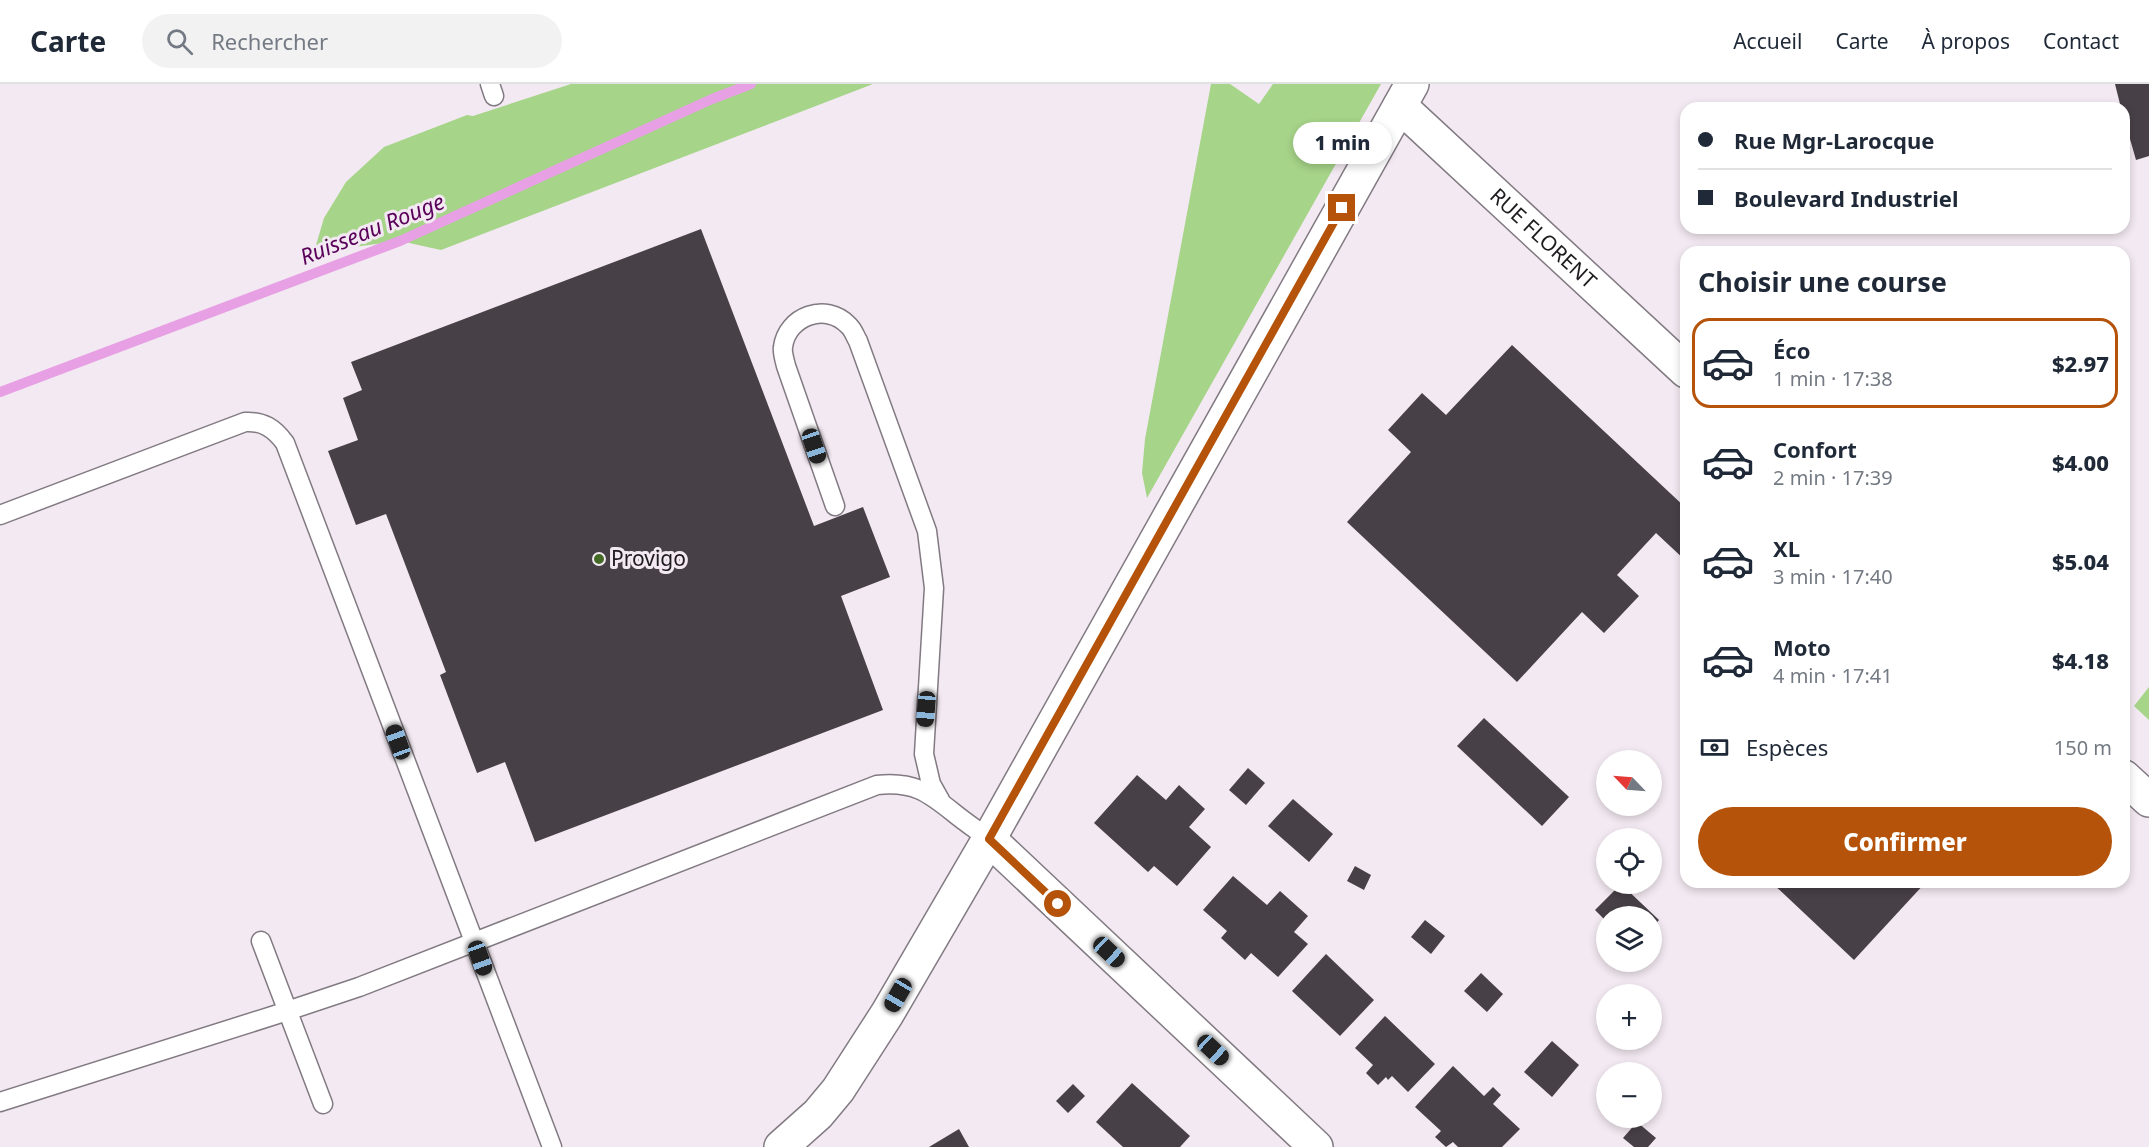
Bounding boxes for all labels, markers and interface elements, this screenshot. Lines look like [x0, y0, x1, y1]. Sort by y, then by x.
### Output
search box [142, 14, 562, 68]
text: Carte [30, 22, 106, 60]
icon: search [163, 25, 196, 58]
text: Rechercher [211, 26, 328, 56]
text: Accueil [1733, 27, 1802, 55]
text: Carte [1835, 27, 1889, 55]
text: À propos [1922, 27, 2010, 55]
text: Contact [2043, 27, 2119, 55]
callout: 1 min [1292, 121, 1392, 163]
text: Rue Mgr-Larocque [1734, 125, 1934, 155]
text: 1 min [1315, 129, 1370, 156]
street label: RUE FLORENT [1484, 181, 1603, 294]
text: Boulevard Industriel [1734, 183, 1958, 213]
water label: Ruisseau Rouge [295, 185, 448, 271]
route end [1328, 194, 1355, 221]
text: Choisir une course [1698, 263, 1947, 300]
text: Éco [1773, 335, 1810, 365]
icon: car [1701, 336, 1755, 390]
text: $2.97 [2052, 348, 2109, 378]
text: 1 min · 17:38 [1773, 365, 1893, 392]
car [800, 426, 828, 466]
text: Confort [1773, 434, 1857, 464]
icon: car [1701, 435, 1755, 489]
text: $4.00 [2052, 447, 2109, 477]
text: 2 min · 17:39 [1773, 464, 1893, 491]
text: XL [1773, 533, 1800, 563]
icon: car [1701, 534, 1755, 588]
place label: Provigo [611, 544, 686, 572]
text: $5.04 [2052, 546, 2109, 576]
marker: Provigo [592, 552, 606, 566]
text: 3 min · 17:40 [1773, 563, 1893, 590]
text: Moto [1773, 632, 1831, 662]
icon: car [1701, 633, 1755, 687]
text: $4.18 [2052, 645, 2109, 675]
text: 4 min · 17:41 [1773, 662, 1893, 689]
car [915, 690, 937, 728]
car [383, 722, 413, 762]
icon: cash [1698, 731, 1731, 764]
text: Espèces [1746, 732, 1828, 762]
text: 150 m [2054, 734, 2112, 761]
north arrow [1596, 750, 1662, 816]
map controls [1596, 750, 1662, 1128]
button: Confirmer [1698, 807, 2112, 876]
button: locate [1596, 828, 1662, 894]
route start [1044, 890, 1071, 917]
button: layers [1596, 906, 1662, 972]
car [1090, 933, 1128, 971]
car [465, 938, 495, 978]
car [881, 975, 915, 1015]
button: + [1596, 984, 1662, 1050]
car [1194, 1031, 1232, 1069]
button: − [1596, 1062, 1662, 1128]

